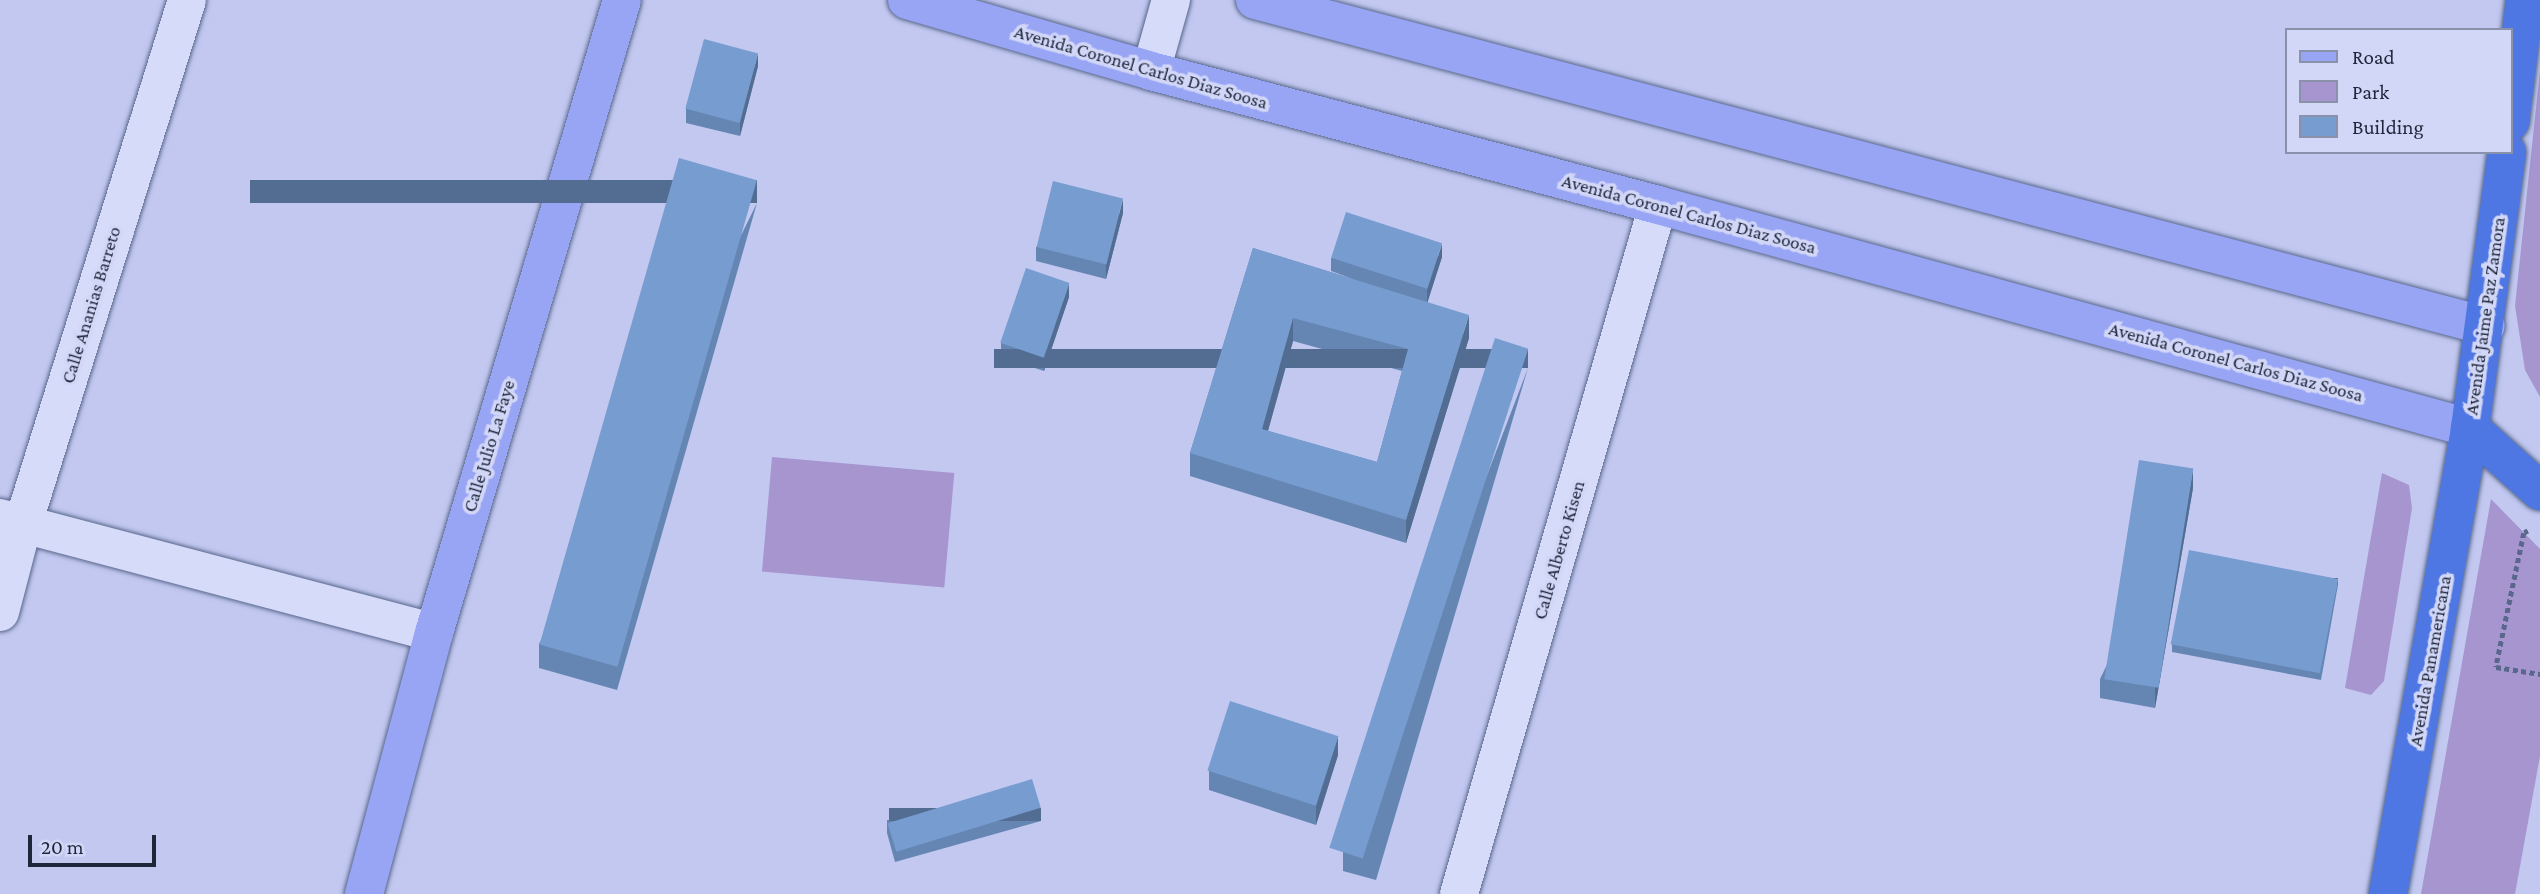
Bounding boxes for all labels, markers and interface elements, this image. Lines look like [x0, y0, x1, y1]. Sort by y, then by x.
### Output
street label: Avenida Coronel Carlos Diaz Soosa [1012, 20, 1270, 114]
legend [2284, 28, 2512, 154]
text: Road [2352, 45, 2395, 69]
text: Park [2352, 80, 2389, 104]
text: Building [2352, 115, 2424, 139]
street label: Avenida Coronel Carlos Diaz Soosa [1559, 169, 1819, 259]
street label: Avenida Jaime Paz Zamora [2460, 216, 2510, 416]
street label: Calle Ananias Barreto [56, 224, 126, 386]
street label: Avenida Coronel Carlos Diaz Soosa [2106, 317, 2366, 407]
street label: Calle Julio La Faye [458, 377, 520, 515]
street label: Calle Alberto Kisen [1528, 478, 1590, 622]
street label: Avenida Panamericana [2404, 574, 2456, 748]
scale bar [32, 820, 159, 864]
text: 20 m [41, 835, 84, 859]

